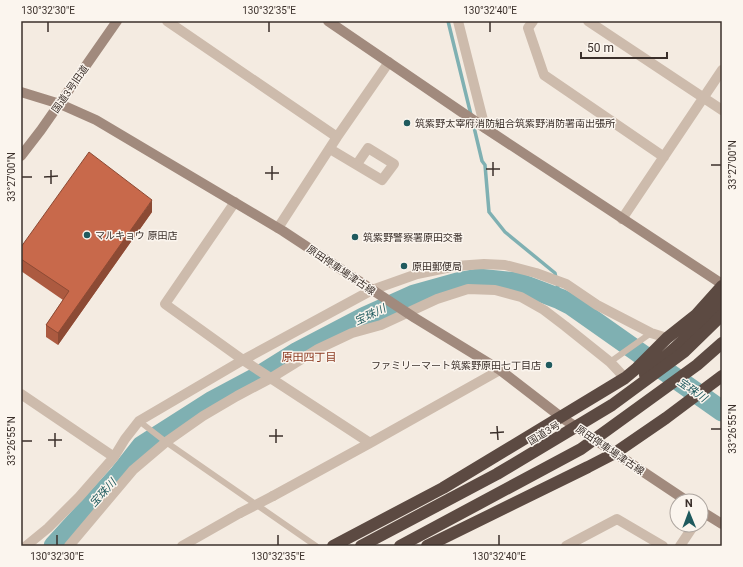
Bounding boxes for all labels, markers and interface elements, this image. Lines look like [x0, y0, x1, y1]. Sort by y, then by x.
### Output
text: 130°32'30"E [21, 5, 75, 16]
text: 130°32'35"E [242, 5, 296, 16]
text: 130°32'40"E [463, 5, 517, 16]
scale bar [581, 34, 667, 60]
text: 50 m [587, 41, 614, 55]
street label: 国道3号旧道 [50, 63, 90, 115]
marker: 筑紫野太宰府消防組合筑紫野消防署南出張所 [402, 118, 412, 128]
place label: 筑紫野太宰府消防組合筑紫野消防署南出張所 [415, 118, 615, 129]
text: 33°27'00"N [727, 140, 738, 190]
text: 33°27'00"N [6, 152, 17, 202]
marker: マルキョウ 原田店 [82, 230, 92, 240]
place label: マルキョウ 原田店 [95, 230, 177, 241]
marker: 筑紫野警察署原田交番 [350, 232, 360, 242]
place label: 筑紫野警察署原田交番 [363, 232, 463, 243]
street label: 原田停車場津古線 [305, 243, 377, 297]
marker: 原田郵便局 [399, 261, 409, 271]
place label: 原田郵便局 [412, 261, 462, 272]
water label: 宝珠川 [352, 302, 389, 328]
district label: 原田四丁目 [282, 351, 337, 364]
place label: ファミリーマート筑紫野原田七丁目店 [371, 360, 541, 371]
marker: ファミリーマート筑紫野原田七丁目店 [544, 360, 554, 370]
water label: 宝珠川 [675, 375, 710, 405]
text: 33°26'55"N [727, 404, 738, 454]
text: 33°26'55"N [6, 416, 17, 466]
street label: 国道3号 [526, 419, 562, 447]
street label: 原田停車場津古線 [574, 423, 646, 477]
water label: 宝珠川 [87, 476, 120, 510]
north arrow [669, 493, 709, 533]
text: N [685, 497, 693, 510]
text: 130°32'30"E [30, 551, 84, 562]
text: 130°32'35"E [251, 551, 305, 562]
text: 130°32'40"E [472, 551, 526, 562]

